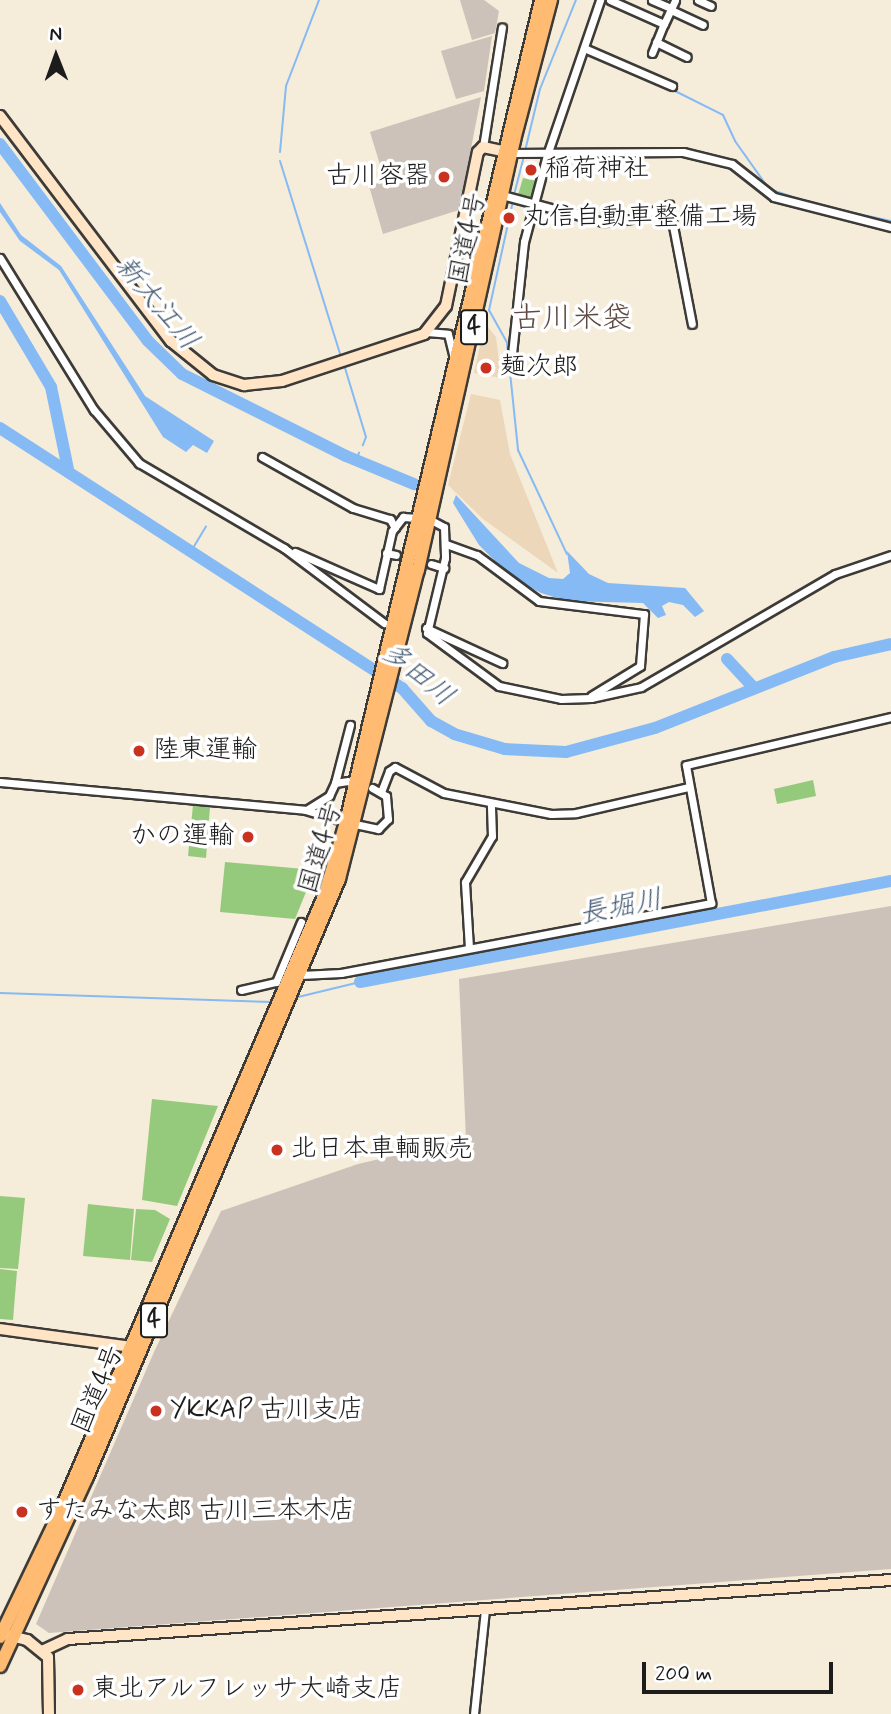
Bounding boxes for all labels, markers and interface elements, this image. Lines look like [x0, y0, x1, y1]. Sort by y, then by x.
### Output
north arrow [21, 21, 91, 91]
text: N [49, 22, 62, 47]
place label: 稲荷神社 [545, 154, 649, 186]
place label: 古川容器 [326, 161, 430, 193]
marker: 稲荷神社 [523, 162, 539, 178]
marker: 古川容器 [436, 169, 452, 185]
street label: 国道4号 [444, 190, 494, 288]
place label: 丸信自動車整備工場 [523, 202, 757, 234]
marker: 丸信自動車整備工場 [501, 210, 517, 226]
water label: 新大江川 [107, 250, 205, 358]
district label: 古川米袋 [512, 301, 632, 337]
road number: 4 [460, 306, 488, 348]
place label: 麺次郎 [500, 352, 578, 384]
marker: 麺次郎 [478, 360, 494, 376]
water label: 多田川 [374, 636, 460, 714]
place label: 陸東運輸 [153, 735, 257, 767]
marker: 陸東運輸 [131, 743, 147, 759]
street label: 国道4号 [293, 800, 351, 898]
place label: かの運輸 [130, 821, 234, 853]
marker: かの運輸 [240, 829, 256, 845]
water label: 長堀川 [577, 883, 665, 933]
place label: 北日本車輌販売 [291, 1134, 473, 1166]
marker: 北日本車輌販売 [269, 1142, 285, 1158]
road number: 4 [140, 1300, 168, 1340]
street label: 国道4号 [66, 1341, 132, 1439]
place label: YKKAP 古川支店 [170, 1395, 364, 1427]
marker: YKKAP 古川支店 [148, 1403, 164, 1419]
place label: すたみな太郎 古川三本木店 [36, 1496, 355, 1528]
marker: すたみな太郎 古川三本木店 [14, 1504, 30, 1520]
scale bar [646, 1648, 837, 1692]
text: 200 m [655, 1660, 712, 1688]
place label: 東北アルフレッサ大崎支店 [92, 1674, 404, 1706]
marker: 東北アルフレッサ大崎支店 [70, 1682, 86, 1698]

